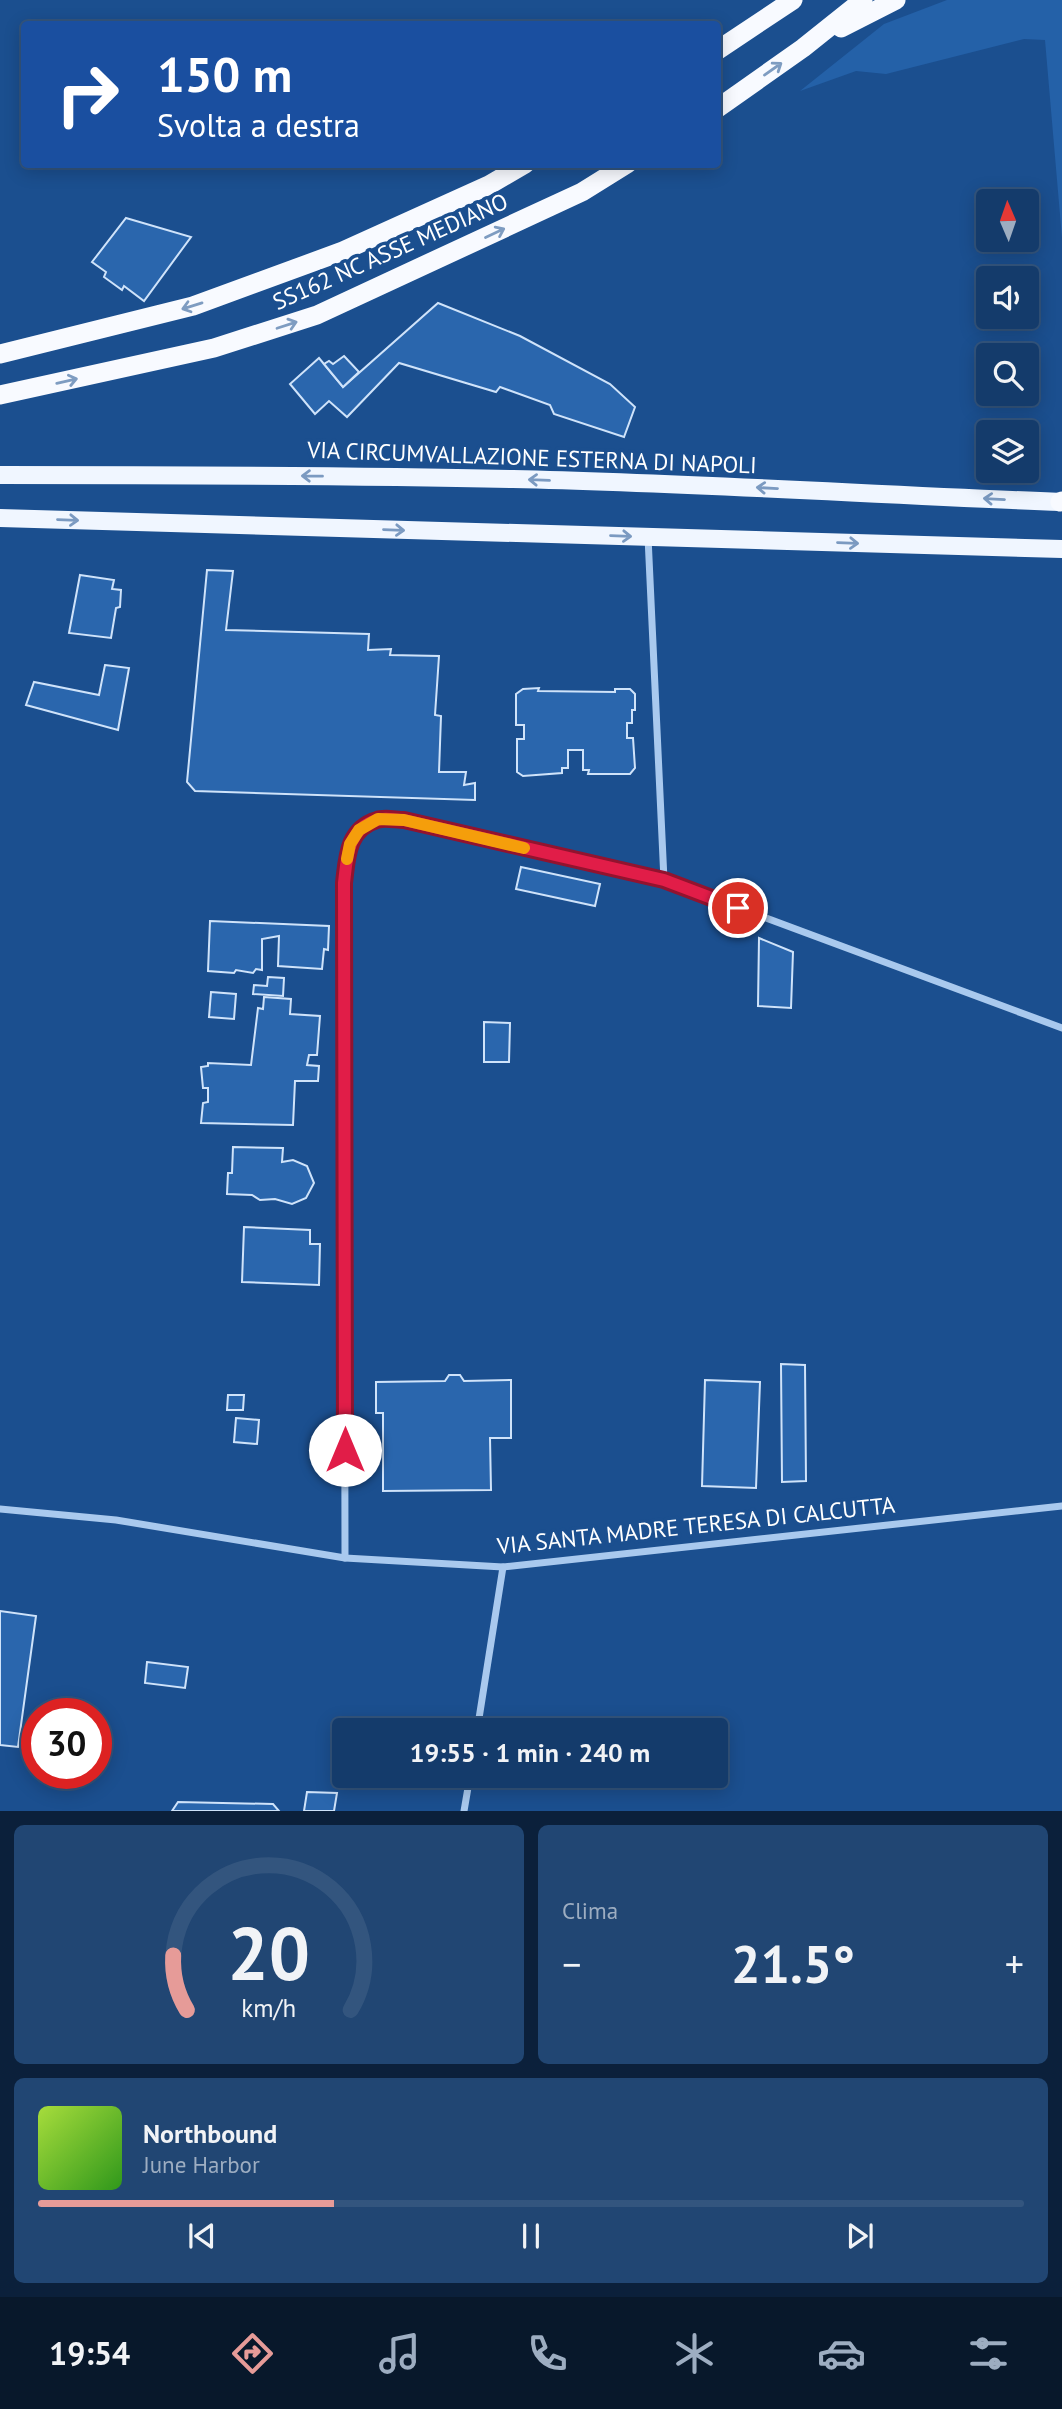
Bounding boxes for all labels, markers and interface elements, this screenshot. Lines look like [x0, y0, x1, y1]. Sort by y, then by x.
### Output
text: 150 m [157, 42, 292, 106]
icon: right [42, 49, 133, 140]
one-way arrow [763, 62, 783, 76]
text: Svolta a destra [157, 104, 360, 146]
street label: SS162 NC ASSE MEDIANO [268, 186, 512, 316]
north arrow [976, 189, 1040, 252]
map controls [976, 189, 1039, 483]
one-way arrow [484, 226, 505, 239]
button: sound [976, 266, 1039, 329]
one-way arrow [181, 300, 203, 313]
one-way arrow [276, 318, 298, 331]
button: search [976, 343, 1039, 406]
one-way arrow [55, 374, 78, 387]
button: layers [976, 420, 1039, 483]
street label: VIA CIRCUMVALLAZIONE ESTERNA DI NAPOLI [306, 435, 757, 479]
one-way arrow [301, 469, 324, 482]
one-way arrow [528, 473, 551, 486]
one-way arrow [755, 481, 778, 494]
one-way arrow [983, 492, 1006, 505]
one-way arrow [56, 513, 79, 527]
one-way arrow [382, 523, 405, 536]
one-way arrow [609, 530, 632, 543]
one-way arrow [837, 536, 860, 549]
pin [708, 878, 768, 938]
icon: arrive [719, 889, 757, 927]
position arrow [308, 1413, 382, 1487]
street label: VIA SANTA MADRE TERESA DI CALCUTTA [495, 1490, 897, 1560]
speed limit sign: 30 [21, 1698, 112, 1789]
text: 19:55 · 1 min · 240 m [410, 1736, 650, 1769]
text: Clima [562, 1896, 618, 1925]
text: 20 [228, 1907, 310, 2001]
text: 21.5° [731, 1930, 855, 1997]
text: − [562, 1939, 581, 1988]
text: + [1005, 1939, 1024, 1988]
text: km/h [242, 1992, 296, 2024]
text: Northbound [143, 2117, 277, 2150]
text: June Harbor [143, 2150, 260, 2179]
icon: previous [183, 2217, 221, 2255]
icon: pause [512, 2217, 550, 2255]
icon: next [841, 2217, 879, 2255]
icon: directions [228, 2329, 277, 2378]
icon: music [375, 2329, 424, 2378]
icon: phone [523, 2329, 572, 2378]
icon: climate [670, 2329, 719, 2378]
icon: car [817, 2329, 866, 2378]
icon: filters [964, 2329, 1013, 2378]
text: 19:54 [49, 2332, 130, 2374]

